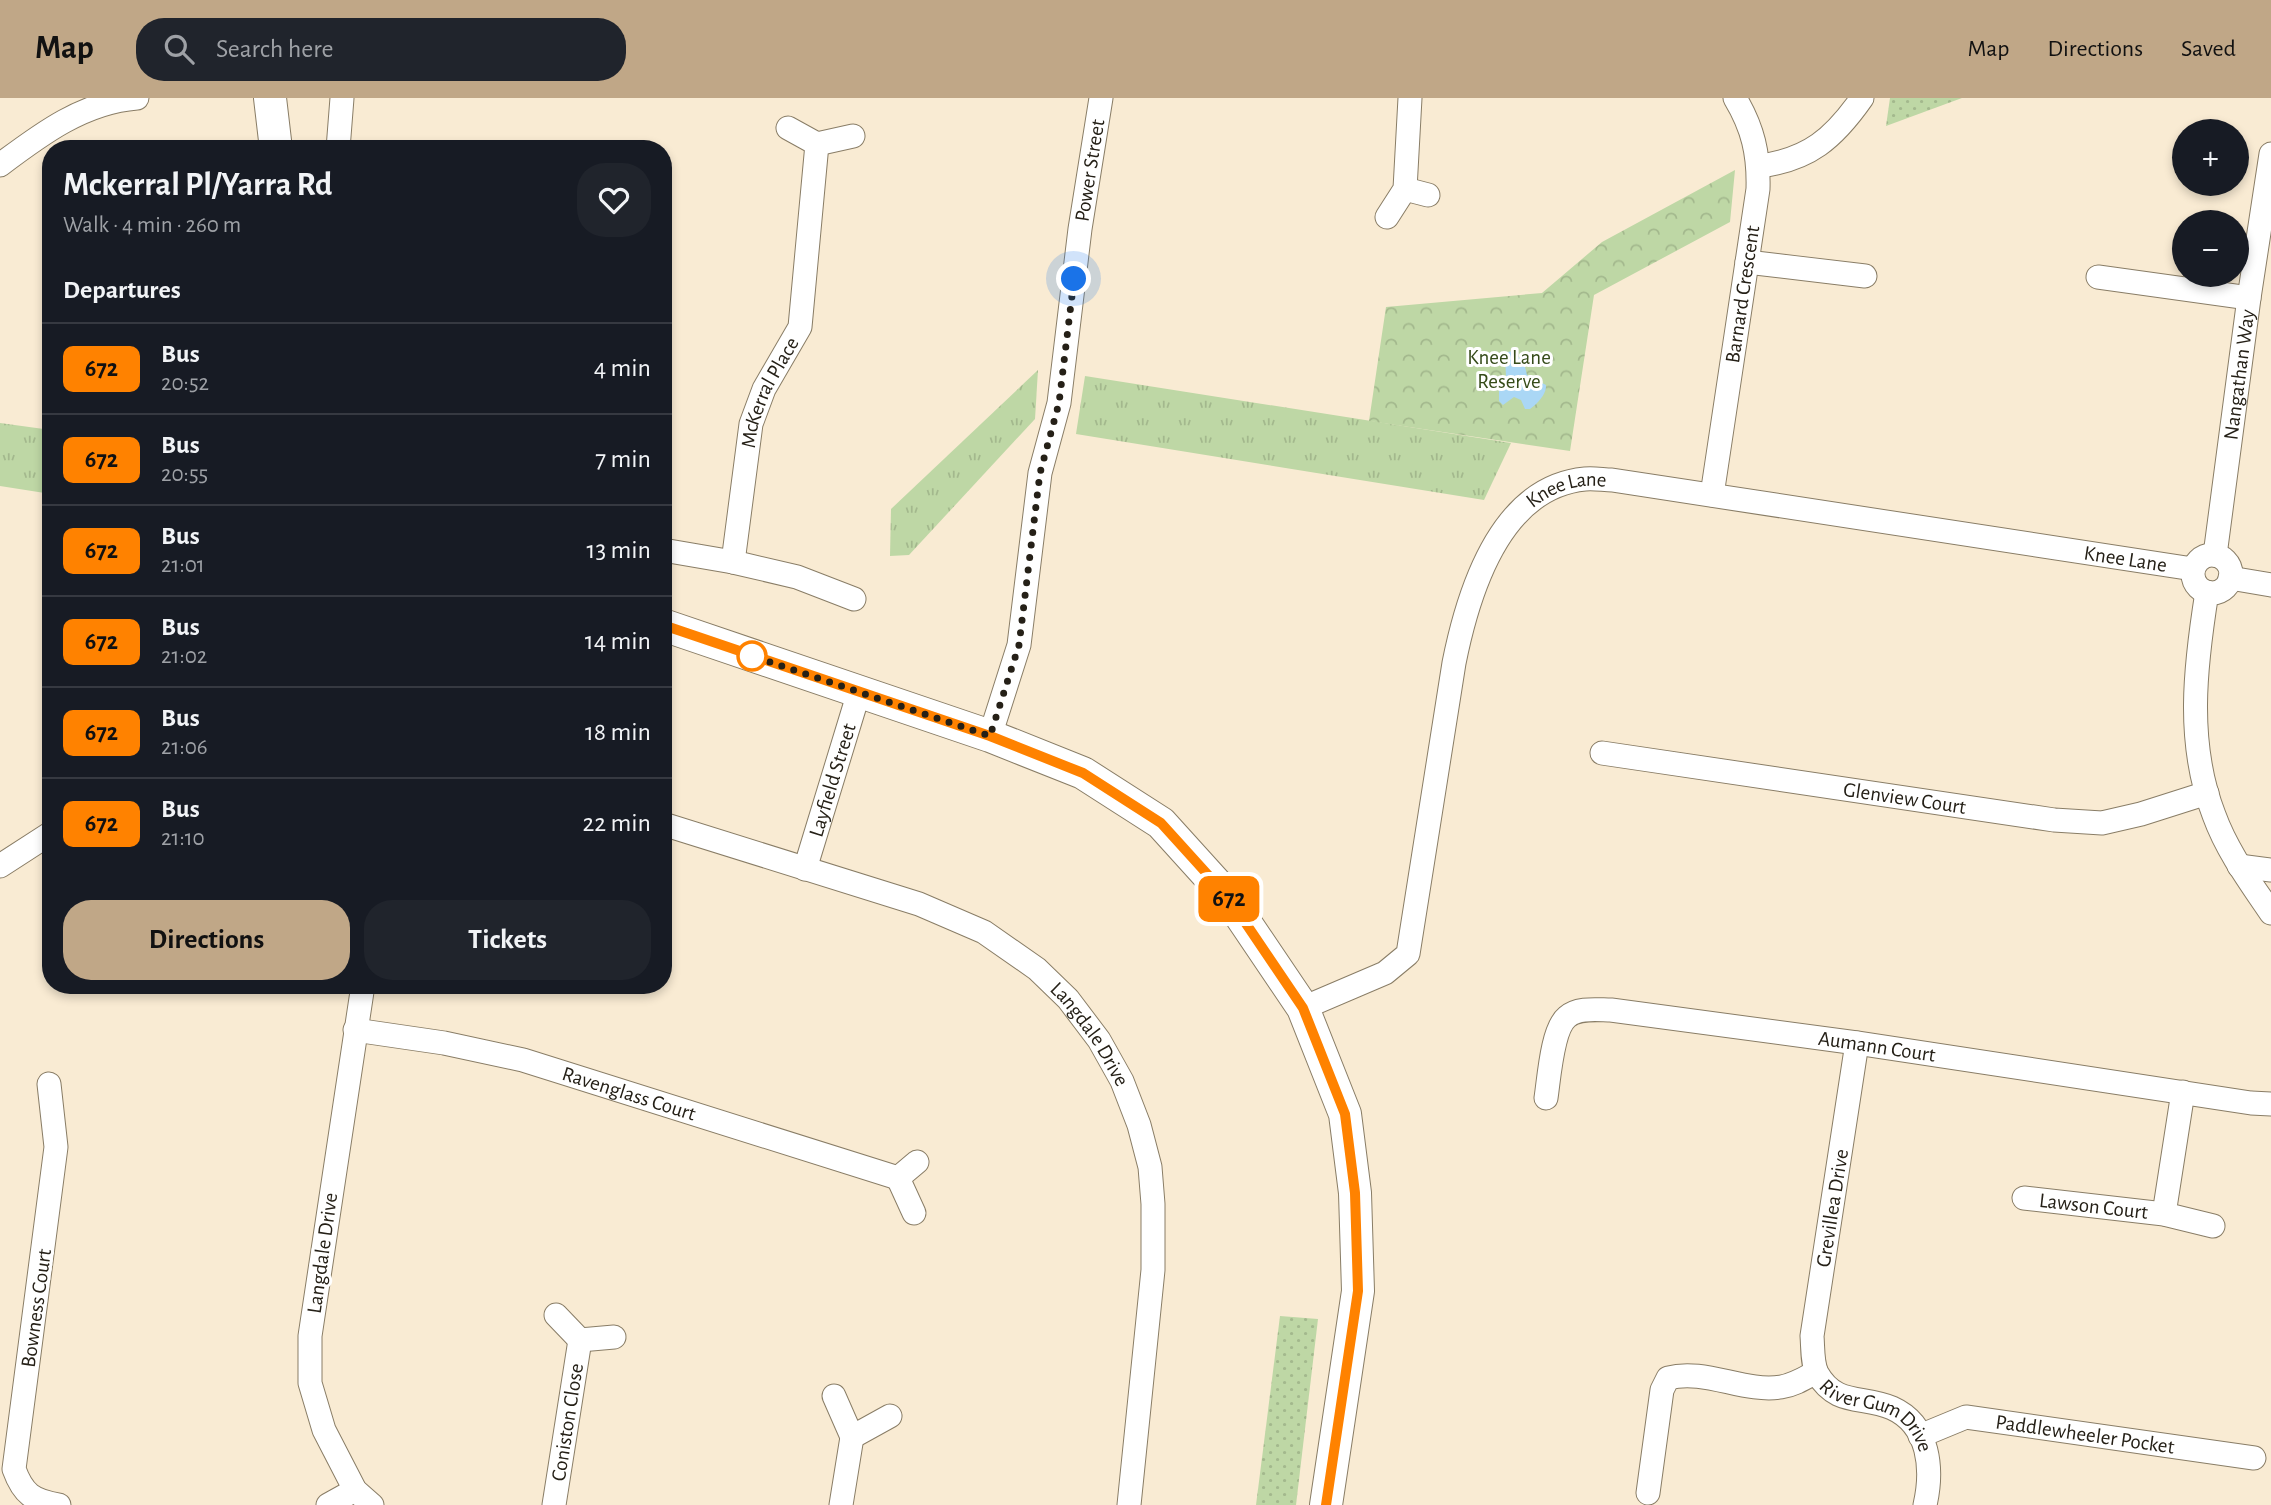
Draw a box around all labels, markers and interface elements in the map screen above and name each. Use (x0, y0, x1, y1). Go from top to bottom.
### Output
search box (136, 18, 626, 81)
icon: search (160, 30, 198, 68)
text: Map (35, 32, 94, 65)
text: Search here (216, 36, 334, 62)
text: Map (1967, 37, 2009, 61)
text: Directions (2047, 37, 2143, 61)
text: Saved (2181, 37, 2236, 61)
street label: Power Street (1071, 117, 1108, 223)
map controls (2172, 119, 2249, 287)
button: + (2172, 119, 2249, 196)
button: heart (577, 163, 651, 237)
text: Mckerral Pl/Yarra Rd (63, 169, 332, 202)
button: − (2172, 210, 2249, 287)
text: Walk · 4 min · 260 m (63, 214, 241, 237)
street label: Barnard Crescent (1722, 224, 1763, 365)
your location (1056, 261, 1091, 296)
text: Departures (63, 277, 181, 303)
street label: Nangathan Way (2220, 308, 2258, 441)
street label: McKerral Place (738, 334, 803, 449)
text: Bus (161, 341, 200, 367)
park label: Knee Lane Reserve (1467, 347, 1551, 392)
text: 4 min (594, 355, 651, 381)
text: 672 (85, 357, 118, 381)
text: 20:52 (161, 372, 209, 395)
text: Bus (161, 432, 200, 458)
text: 7 min (595, 446, 651, 472)
text: 672 (85, 448, 118, 472)
text: 20:55 (161, 463, 208, 486)
street label: Knee Lane (1522, 469, 1607, 512)
text: Bus (161, 523, 200, 549)
text: 13 min (587, 537, 651, 563)
text: 672 (85, 539, 118, 563)
street label: Knee Lane (2082, 542, 2168, 576)
text: 21:01 (161, 554, 205, 577)
text: Bus (161, 614, 200, 640)
text: 14 min (585, 628, 651, 654)
text: 672 (85, 630, 118, 654)
unlabelled marker (737, 641, 767, 671)
text: 21:02 (161, 645, 207, 668)
text: Bus (161, 705, 200, 731)
text: 18 min (585, 719, 651, 745)
text: 672 (85, 721, 118, 745)
street label: Layfield Street (805, 721, 860, 839)
text: 21:06 (161, 736, 208, 759)
street label: Glenview Court (1842, 779, 1968, 818)
text: Bus (161, 796, 200, 822)
text: 22 min (583, 810, 651, 836)
text: 672 (85, 812, 118, 836)
text: 21:10 (161, 827, 205, 850)
line badge: 672 (1189, 876, 1269, 922)
text: 672 (1212, 887, 1246, 911)
button: Directions (63, 900, 350, 980)
button: Tickets (364, 900, 651, 980)
street label: Langdale Drive (1046, 978, 1133, 1090)
street label: Aumann Court (1817, 1028, 1937, 1066)
street label: Ravenglass Court (560, 1063, 699, 1125)
street label: Grevillea Drive (1813, 1147, 1852, 1269)
street label: Lawson Court (2038, 1190, 2149, 1223)
street label: Langdale Drive (304, 1191, 341, 1315)
street label: Bowness Court (18, 1247, 55, 1369)
street label: Coniston Close (548, 1362, 587, 1483)
street label: River Gum Drive (1815, 1375, 1936, 1454)
street label: Paddlewheeler Pocket (1994, 1411, 2176, 1458)

